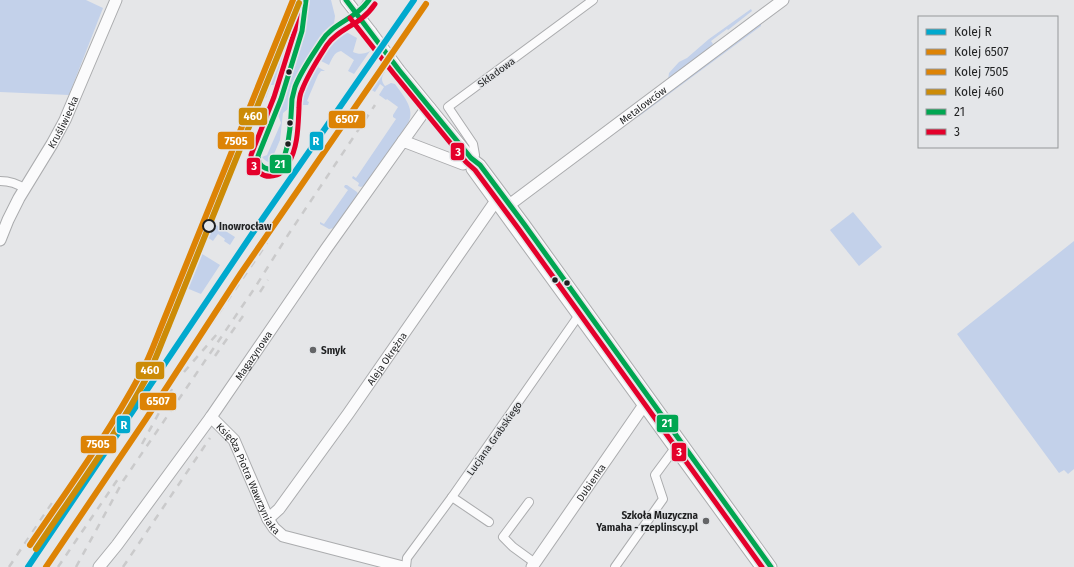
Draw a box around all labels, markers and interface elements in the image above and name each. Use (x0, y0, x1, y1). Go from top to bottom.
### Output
legend (918, 16, 1058, 148)
text: Kolej R (954, 25, 992, 39)
text: Kolej 6507 (954, 45, 1009, 59)
street label: Składowa (476, 55, 518, 90)
text: Kolej 7505 (954, 65, 1008, 79)
unlabelled marker (284, 67, 294, 77)
street label: Metalowców (617, 84, 669, 127)
text: Kolej 460 (954, 85, 1004, 99)
street label: Kruśliwiecka (46, 94, 81, 151)
text: 21 (954, 105, 965, 119)
line badge: 460 (238, 107, 268, 126)
text: 460 (244, 110, 263, 123)
line badge: 6507 (328, 110, 366, 129)
text: 6507 (335, 113, 359, 126)
unlabelled marker (285, 118, 295, 128)
text: 3 (954, 125, 960, 139)
line badge: 7505 (217, 131, 255, 150)
line badge: R (309, 131, 324, 151)
text: 7505 (224, 135, 248, 148)
text: R (313, 135, 320, 148)
unlabelled marker (283, 139, 293, 149)
line badge: 3 (450, 142, 465, 161)
text: 3 (454, 146, 461, 159)
line badge: 21 (269, 154, 292, 174)
line badge: 3 (246, 157, 261, 176)
text: 21 (275, 158, 285, 171)
text: 3 (250, 160, 257, 173)
marker: Inowrocław (202, 219, 216, 233)
place label: Inowrocław (219, 221, 272, 233)
unlabelled marker (550, 275, 560, 285)
unlabelled marker (562, 278, 572, 288)
street label: Magazynowa (233, 329, 275, 383)
street label: Aleja Okrężna (365, 330, 410, 388)
marker: Smyk (308, 345, 318, 355)
place label: Smyk (321, 345, 346, 357)
line badge: 460 (135, 361, 165, 380)
text: 460 (141, 364, 160, 377)
line badge: 6507 (139, 392, 177, 411)
text: 6507 (146, 395, 170, 408)
street label: Lucjana Grabskiego (465, 399, 525, 478)
line badge: 21 (656, 414, 679, 433)
line badge: R (116, 415, 131, 434)
text: 21 (662, 417, 672, 430)
text: R (121, 419, 128, 432)
street label: Księdza Piotra Wawrzyniaka (213, 421, 282, 537)
line badge: 7505 (80, 435, 117, 454)
text: 7505 (86, 438, 110, 451)
line badge: 3 (671, 442, 687, 462)
text: 3 (675, 446, 682, 459)
street label: Dubienka (574, 462, 609, 504)
place label: Szkoła Muzyczna Yamaha - rzeplinscy.pl (595, 510, 699, 534)
marker: Szkoła Muzyczna Yamaha - rzeplinscy.pl (701, 516, 711, 526)

